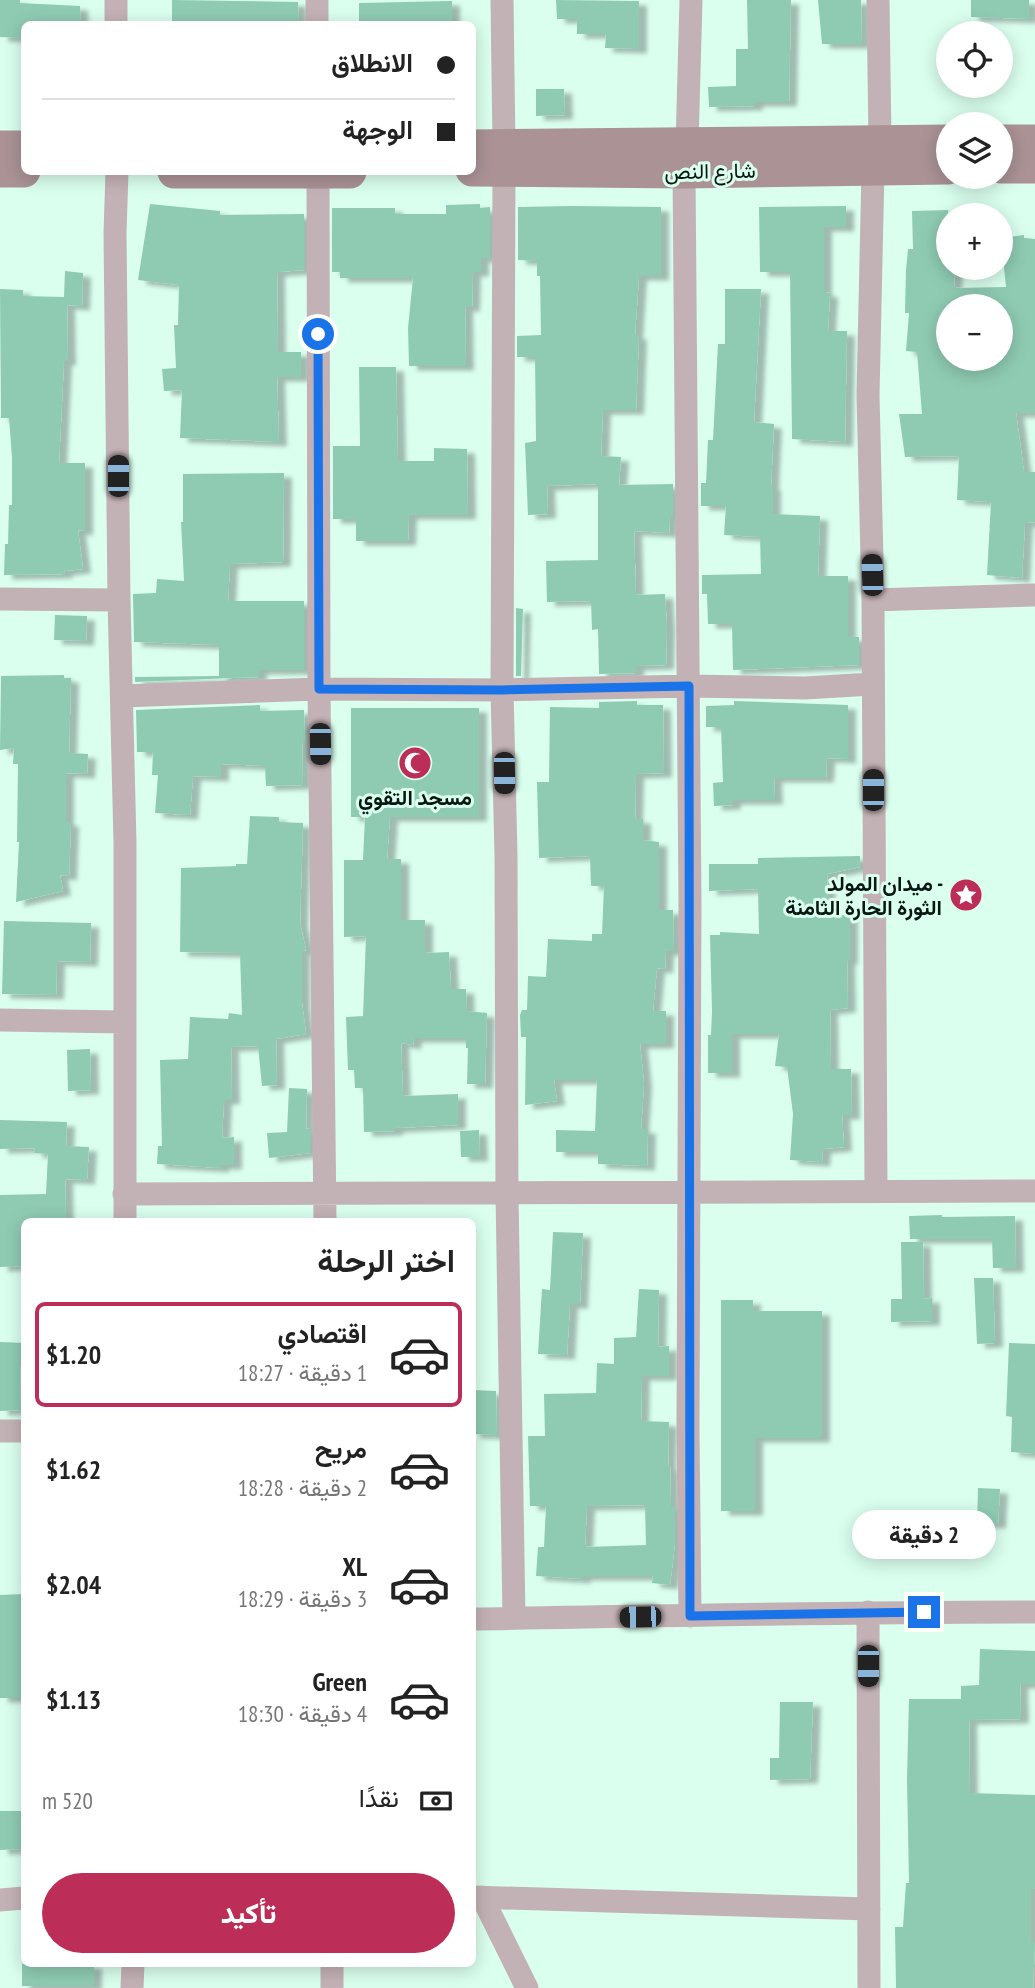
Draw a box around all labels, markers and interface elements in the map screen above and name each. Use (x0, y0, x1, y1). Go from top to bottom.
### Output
map controls (936, 21, 1013, 371)
button: locate (936, 21, 1013, 98)
text: الانطلاق (331, 46, 413, 79)
button: layers (936, 112, 1013, 189)
text: الوجهة (342, 113, 413, 146)
street label: شارع النص (664, 157, 756, 186)
button: + (936, 203, 1013, 280)
button: − (936, 294, 1013, 371)
route start (302, 318, 334, 350)
car (108, 455, 129, 497)
car (861, 554, 884, 596)
car (310, 723, 331, 765)
mosque icon: مسجد التقوي (396, 744, 434, 782)
car (494, 752, 515, 794)
car (863, 769, 884, 811)
place label: مسجد التقوي (358, 784, 472, 815)
place label: ميدان المولد - الثورة الحارة الثامنة (785, 870, 943, 921)
place icon: ميدان المولد - الثورة الحارة الثامنة (947, 876, 985, 914)
text: اختر الرحلة (317, 1239, 455, 1281)
text: اقتصادي (278, 1317, 367, 1350)
icon: car (388, 1323, 451, 1386)
text: $1.20 (46, 1338, 101, 1371)
text: 1 دقيقة · 18:27 (238, 1358, 367, 1387)
text: مريح (315, 1432, 367, 1465)
icon: car (388, 1438, 451, 1501)
text: $1.62 (46, 1453, 101, 1486)
text: 2 دقيقة · 18:28 (238, 1473, 367, 1502)
callout: 2 دقيقة (852, 1510, 996, 1560)
text: 2 دقيقة (889, 1520, 959, 1549)
text: XL (342, 1550, 367, 1583)
icon: car (388, 1553, 451, 1616)
text: $2.04 (46, 1568, 101, 1601)
text: 3 دقيقة · 18:29 (238, 1584, 367, 1613)
route end (908, 1596, 940, 1628)
car (619, 1606, 662, 1628)
car (858, 1645, 879, 1687)
text: Green (312, 1665, 367, 1698)
icon: car (388, 1668, 451, 1731)
text: $1.13 (46, 1683, 101, 1716)
text: 4 دقيقة · 18:30 (238, 1699, 367, 1728)
text: نقدًا (359, 1781, 399, 1814)
icon: cash (417, 1782, 455, 1820)
text: 520 m (42, 1786, 93, 1815)
button: تأكيد (42, 1873, 455, 1953)

